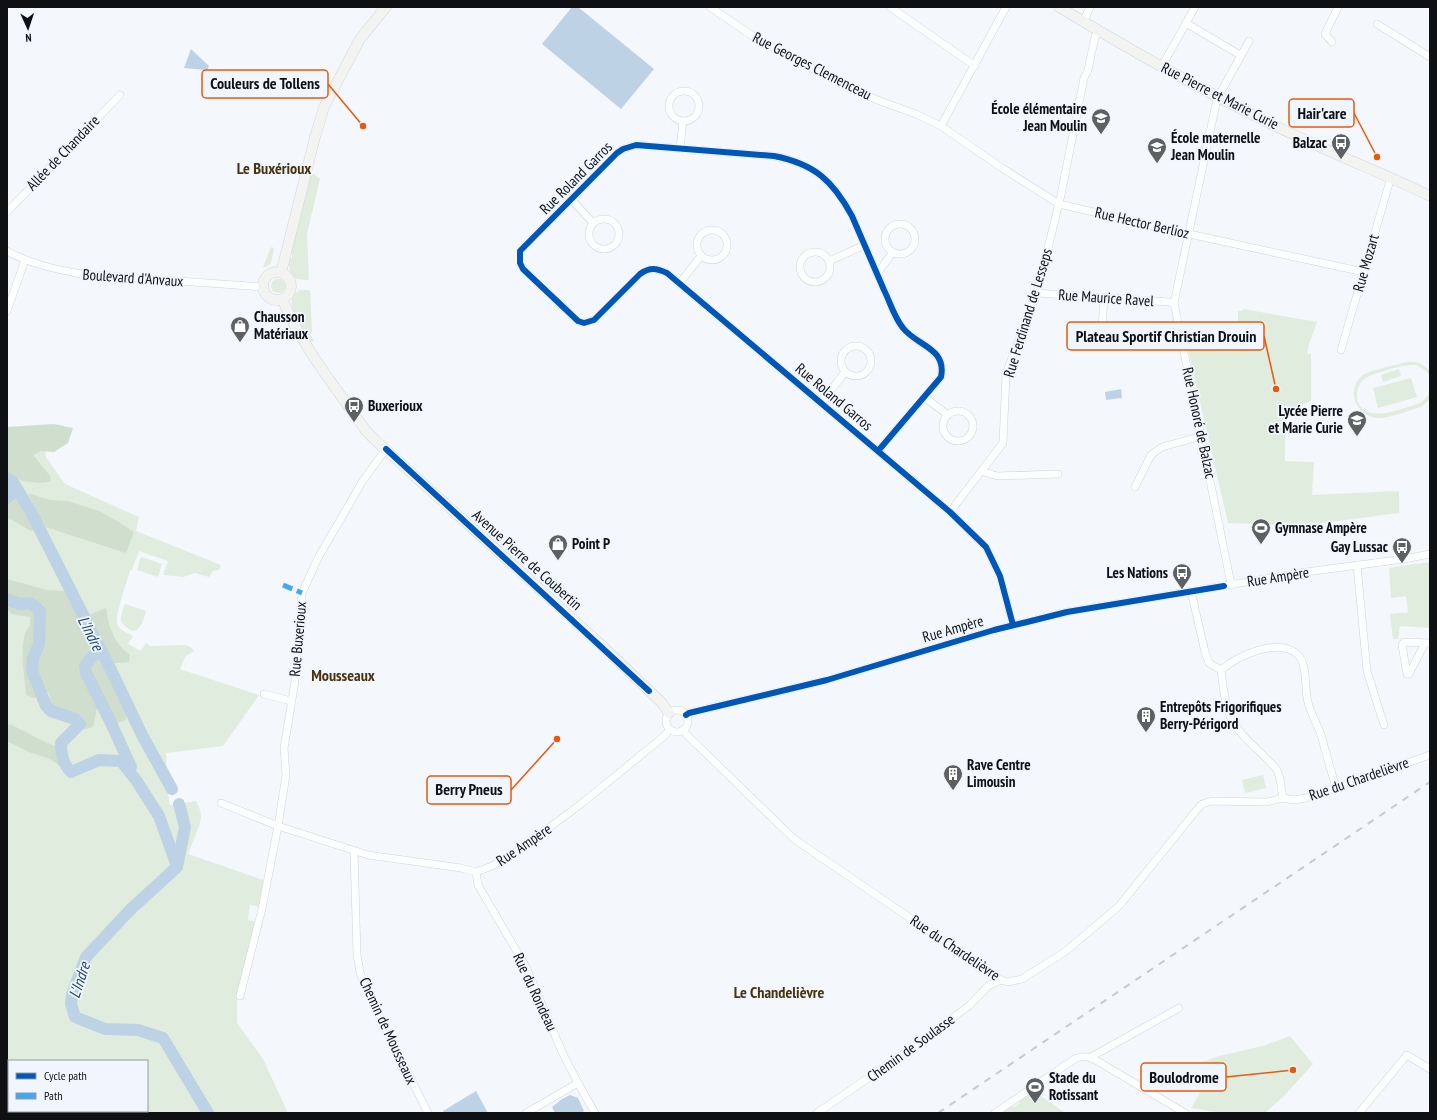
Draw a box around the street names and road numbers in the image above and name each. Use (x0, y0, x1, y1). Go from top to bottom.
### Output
street label: Rue Georges Clemenceau (750, 27, 875, 104)
street label: Rue Pierre et Marie Curie (1158, 58, 1282, 133)
street label: Allée de Chandaire (22, 111, 103, 194)
street label: Rue Roland Garros (535, 137, 616, 218)
street label: Rue Hector Berlioz (1093, 202, 1191, 243)
street label: Rue Mozart (1348, 232, 1383, 294)
street label: Rue Ferdinand de Lesseps (999, 246, 1056, 380)
street label: Boulevard d'Anvaux (82, 265, 184, 291)
street label: Rue Maurice Ravel (1058, 285, 1155, 310)
street label: Rue Roland Garros (792, 359, 877, 434)
street label: Rue Honoré de Balzac (1178, 365, 1221, 481)
street label: Avenue Pierre de Coubertin (468, 505, 586, 614)
street label: Rue Ampère (1246, 562, 1310, 591)
street label: Rue Buxerioux (285, 601, 310, 677)
street label: Rue Ampère (920, 611, 986, 646)
street label: Rue du Chardelièvre (1306, 753, 1411, 804)
street label: Rue Ampère (492, 819, 555, 870)
street label: Rue du Chardelièvre (907, 911, 1004, 985)
street label: Rue du Rondeau (509, 950, 562, 1034)
street label: Chemin de Mousseaux (355, 974, 422, 1087)
street label: Chemin de Soulasse (863, 1009, 958, 1086)

